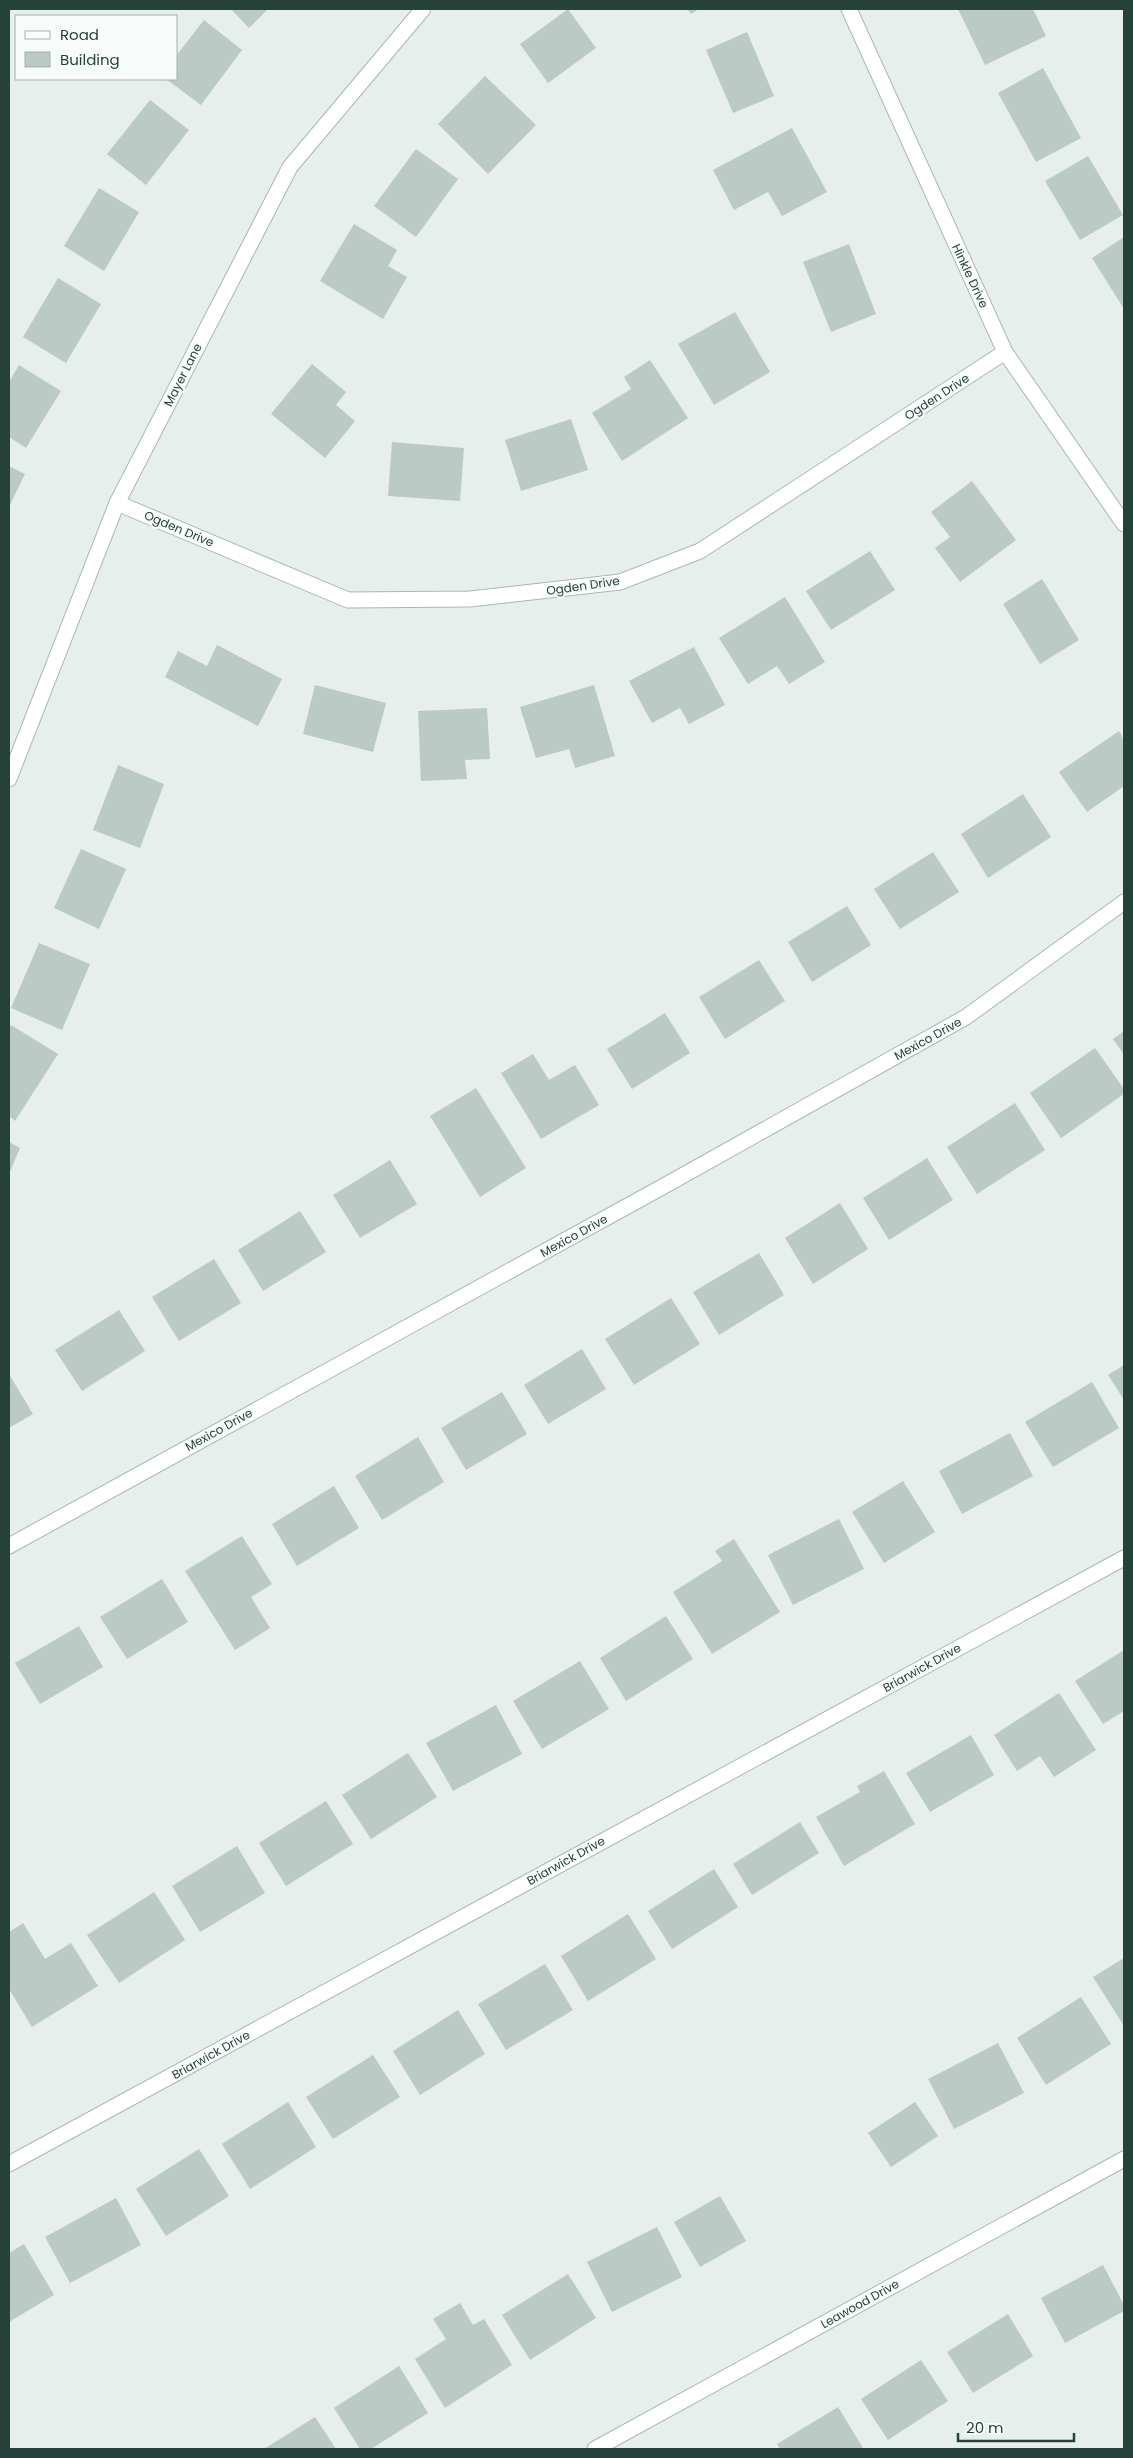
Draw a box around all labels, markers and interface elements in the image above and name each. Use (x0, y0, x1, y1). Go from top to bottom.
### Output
legend (15, 15, 178, 80)
text: Road (60, 24, 99, 45)
text: Building (60, 49, 120, 70)
street label: Hinkle Drive (948, 241, 993, 311)
street label: Mayer Lane (159, 340, 206, 409)
street label: Ogden Drive (901, 369, 972, 424)
street label: Ogden Drive (142, 506, 217, 551)
street label: Ogden Drive (545, 572, 621, 599)
street label: Mexico Drive (891, 1013, 965, 1064)
street label: Mexico Drive (537, 1210, 611, 1261)
street label: Mexico Drive (182, 1404, 256, 1455)
street label: Briarwick Drive (880, 1639, 964, 1696)
street label: Briarwick Drive (524, 1832, 608, 1889)
street label: Briarwick Drive (169, 2026, 253, 2083)
street label: Leawood Drive (817, 2275, 902, 2332)
scale bar (958, 2410, 1074, 2442)
text: 20 m (966, 2417, 1004, 2438)

